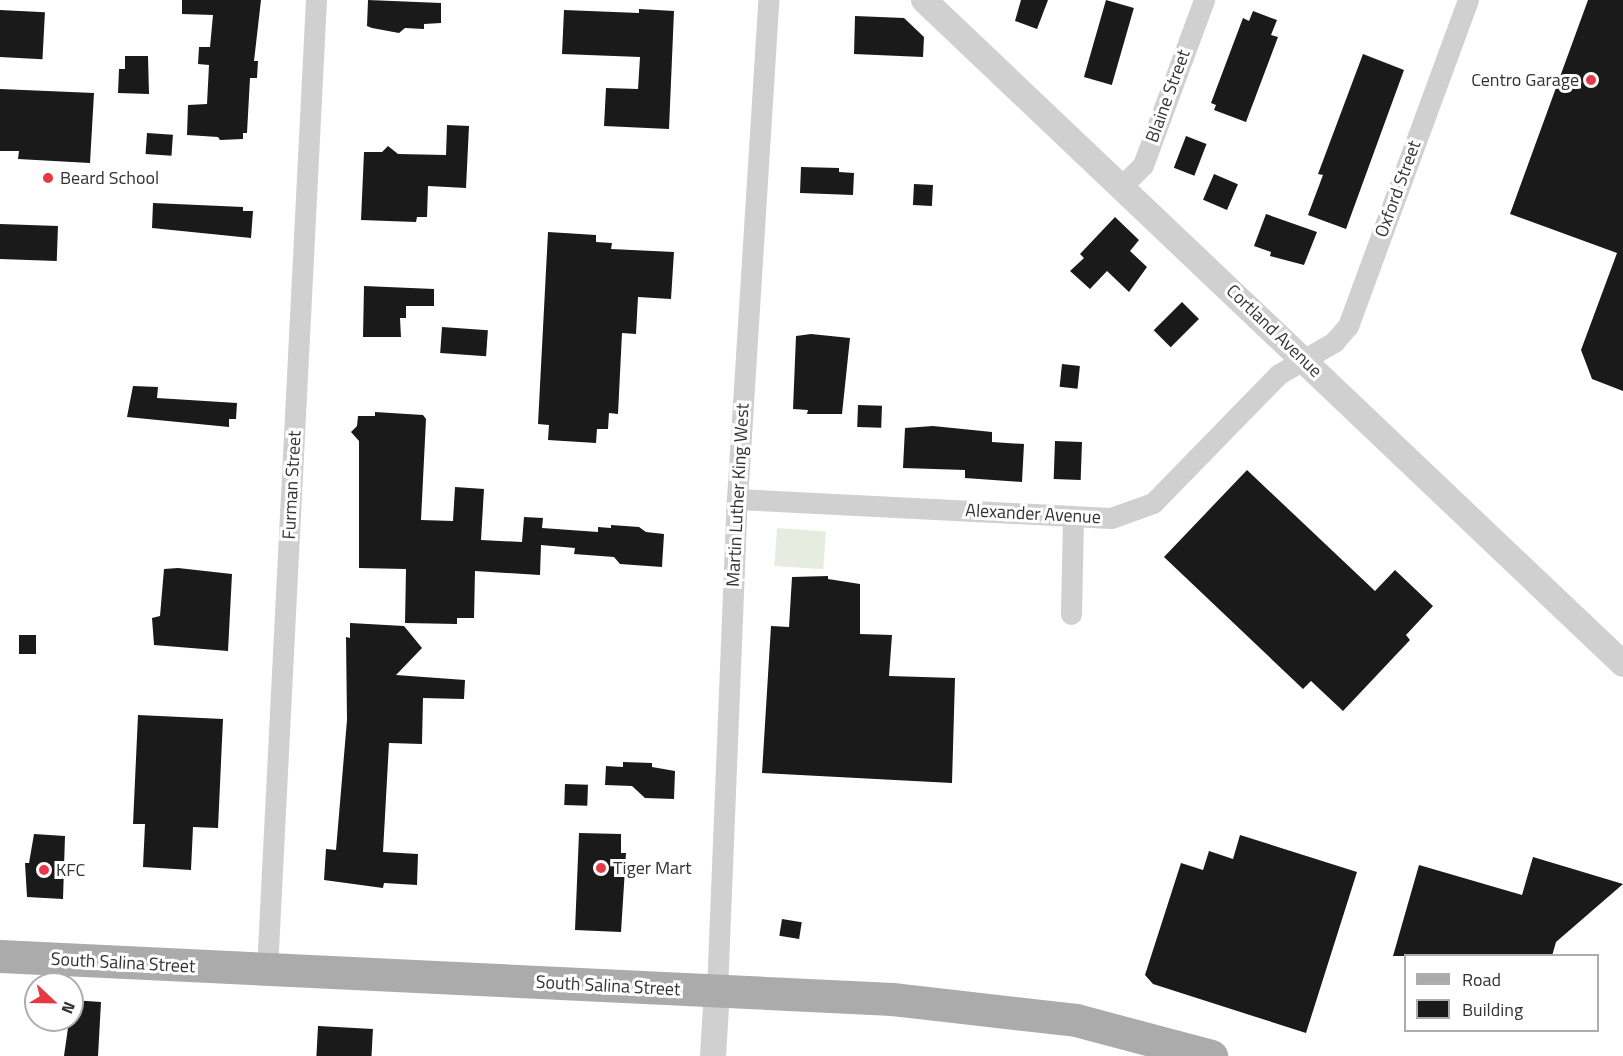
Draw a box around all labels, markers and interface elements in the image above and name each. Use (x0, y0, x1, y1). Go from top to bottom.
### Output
street label: Blaine Street (1141, 47, 1195, 145)
place label: Centro Garage (1471, 69, 1579, 91)
marker: Centro Garage (1584, 73, 1598, 87)
street label: Oxford Street (1371, 138, 1425, 240)
place label: Beard School (60, 167, 159, 189)
marker: Beard School (41, 171, 55, 185)
street label: Cortland Avenue (1222, 280, 1326, 382)
street label: Martin Luther King West (722, 403, 754, 587)
street label: Furman Street (278, 430, 306, 540)
street label: Alexander Avenue (965, 500, 1101, 528)
place label: Tiger Mart (613, 857, 692, 879)
place label: KFC (56, 859, 85, 881)
marker: Tiger Mart (594, 861, 608, 875)
marker: KFC (37, 863, 51, 877)
street label: South Salina Street (50, 948, 196, 978)
legend (1404, 954, 1599, 1032)
text: Road (1462, 966, 1501, 993)
street label: South Salina Street (535, 971, 681, 1001)
north arrow (24, 972, 84, 1032)
text: Building (1462, 996, 1523, 1023)
text: N (56, 998, 82, 1018)

